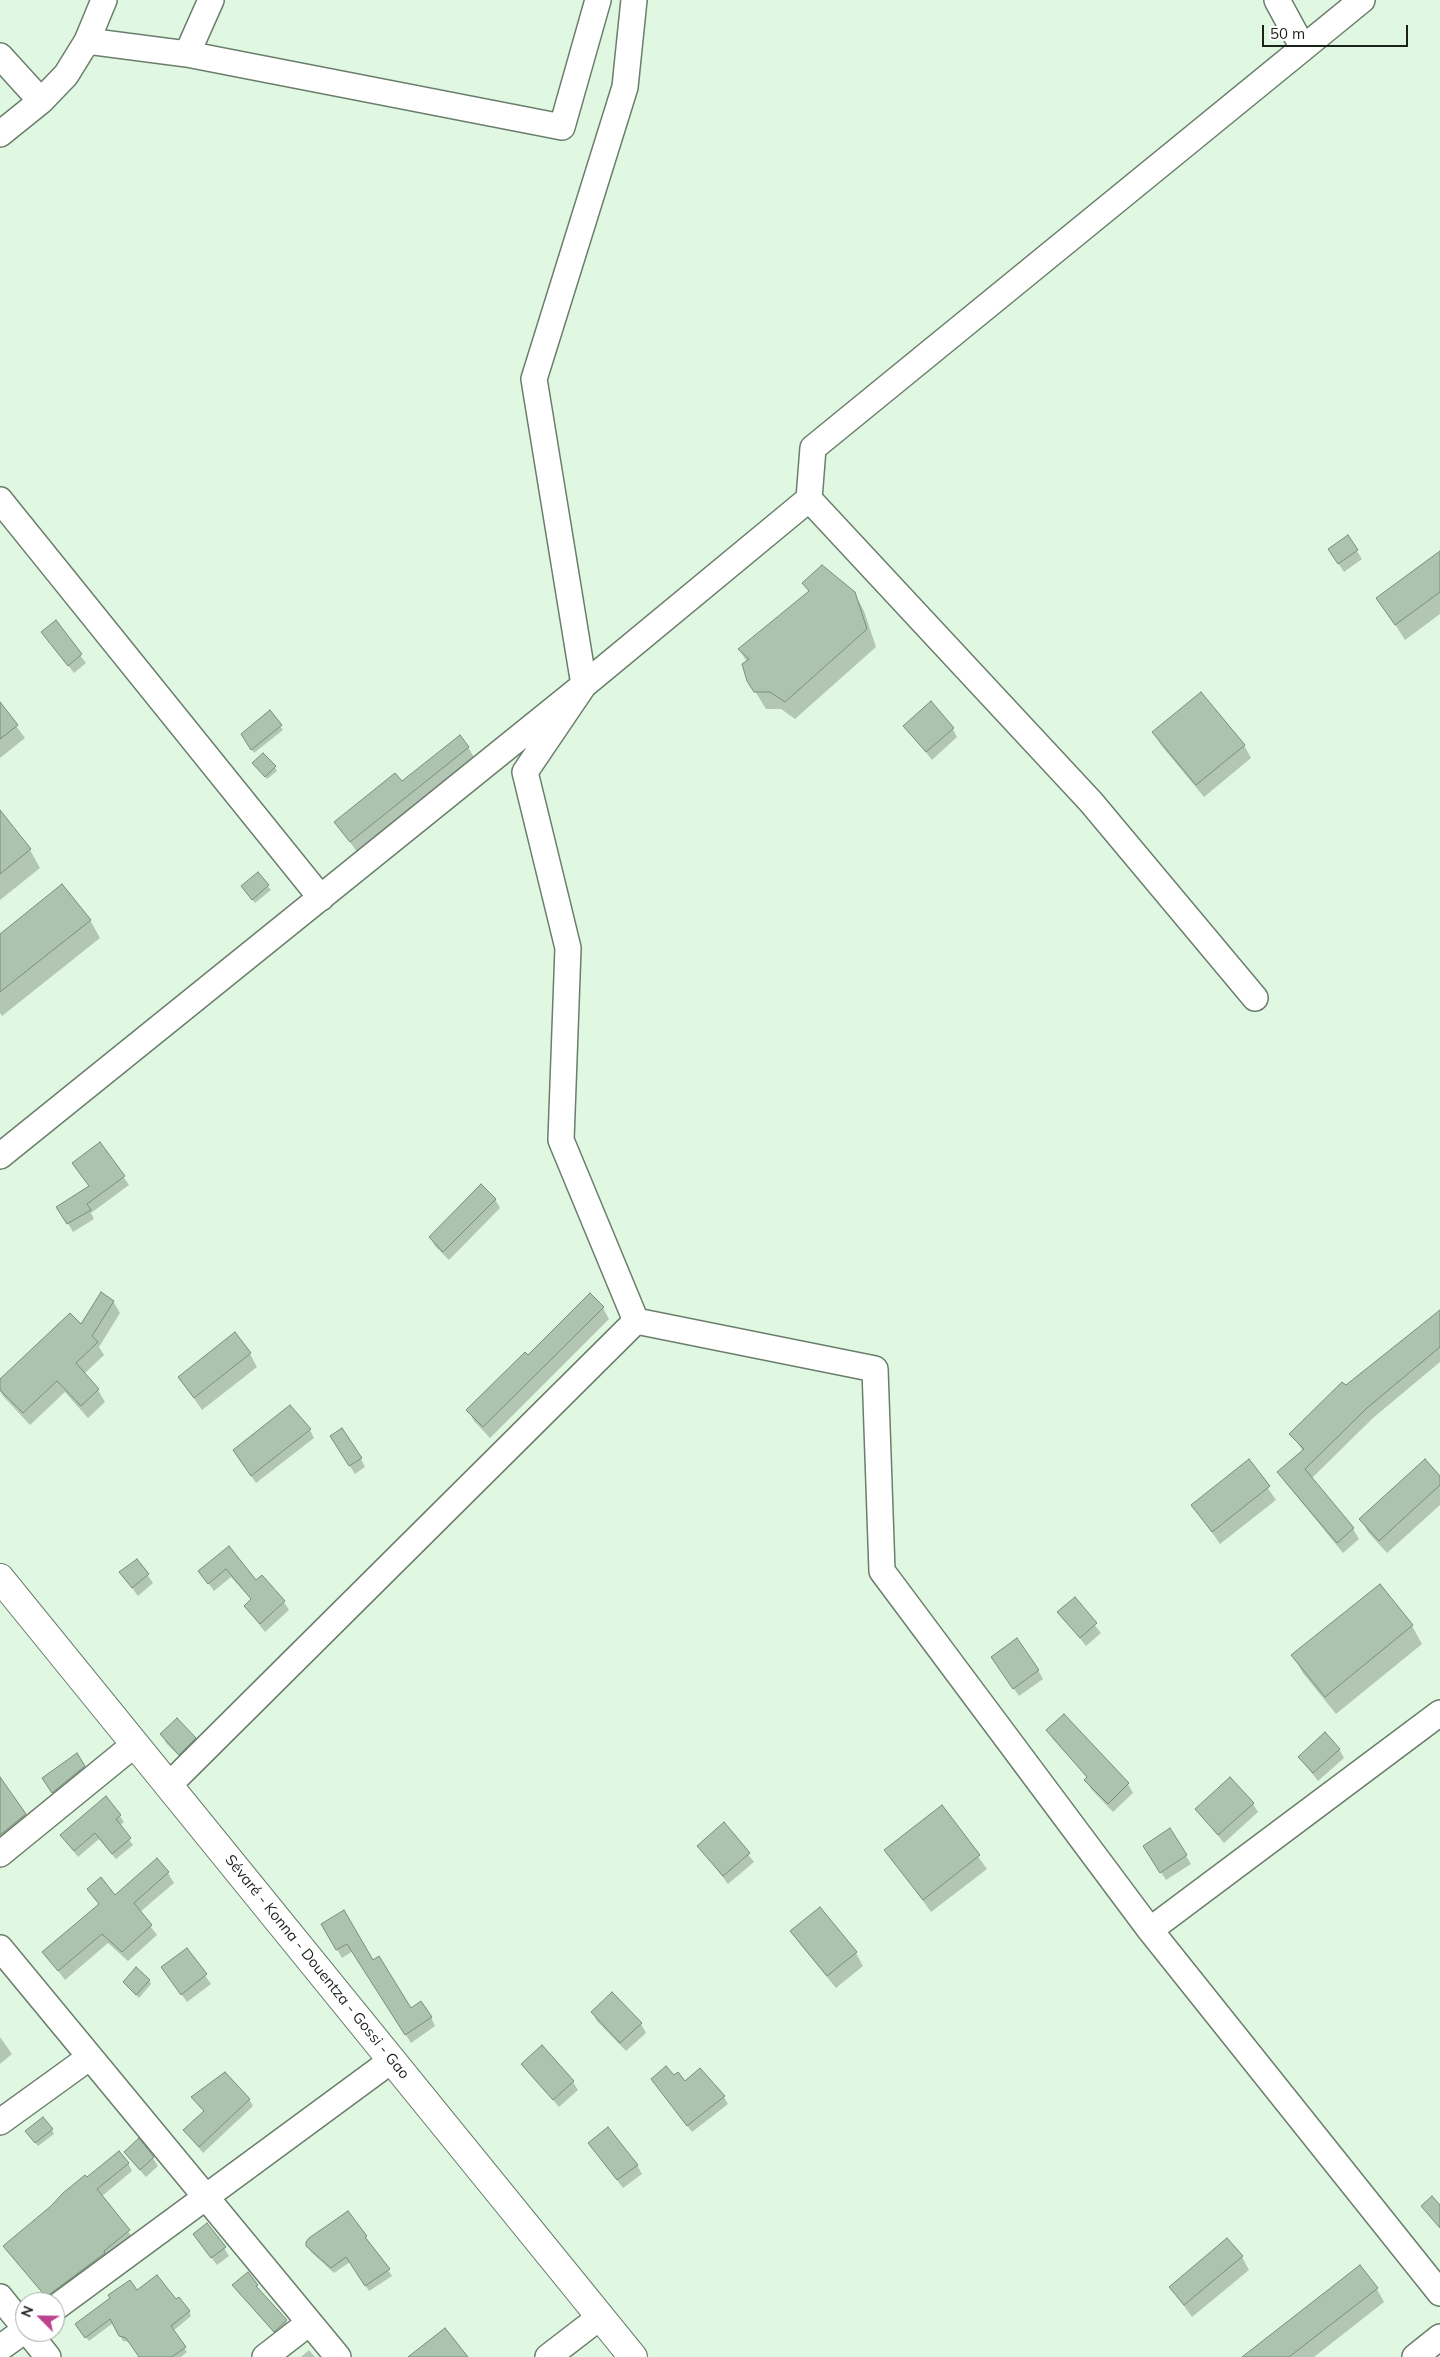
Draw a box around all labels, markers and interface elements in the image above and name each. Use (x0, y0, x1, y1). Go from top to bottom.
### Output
scale bar (1265, 15, 1411, 47)
text: 50 m (1270, 24, 1305, 43)
street label: Sévaré - Konna - Douentza - Gossi - Gao (221, 1851, 413, 2083)
north arrow (15, 2292, 65, 2342)
text: N (17, 2303, 37, 2320)

